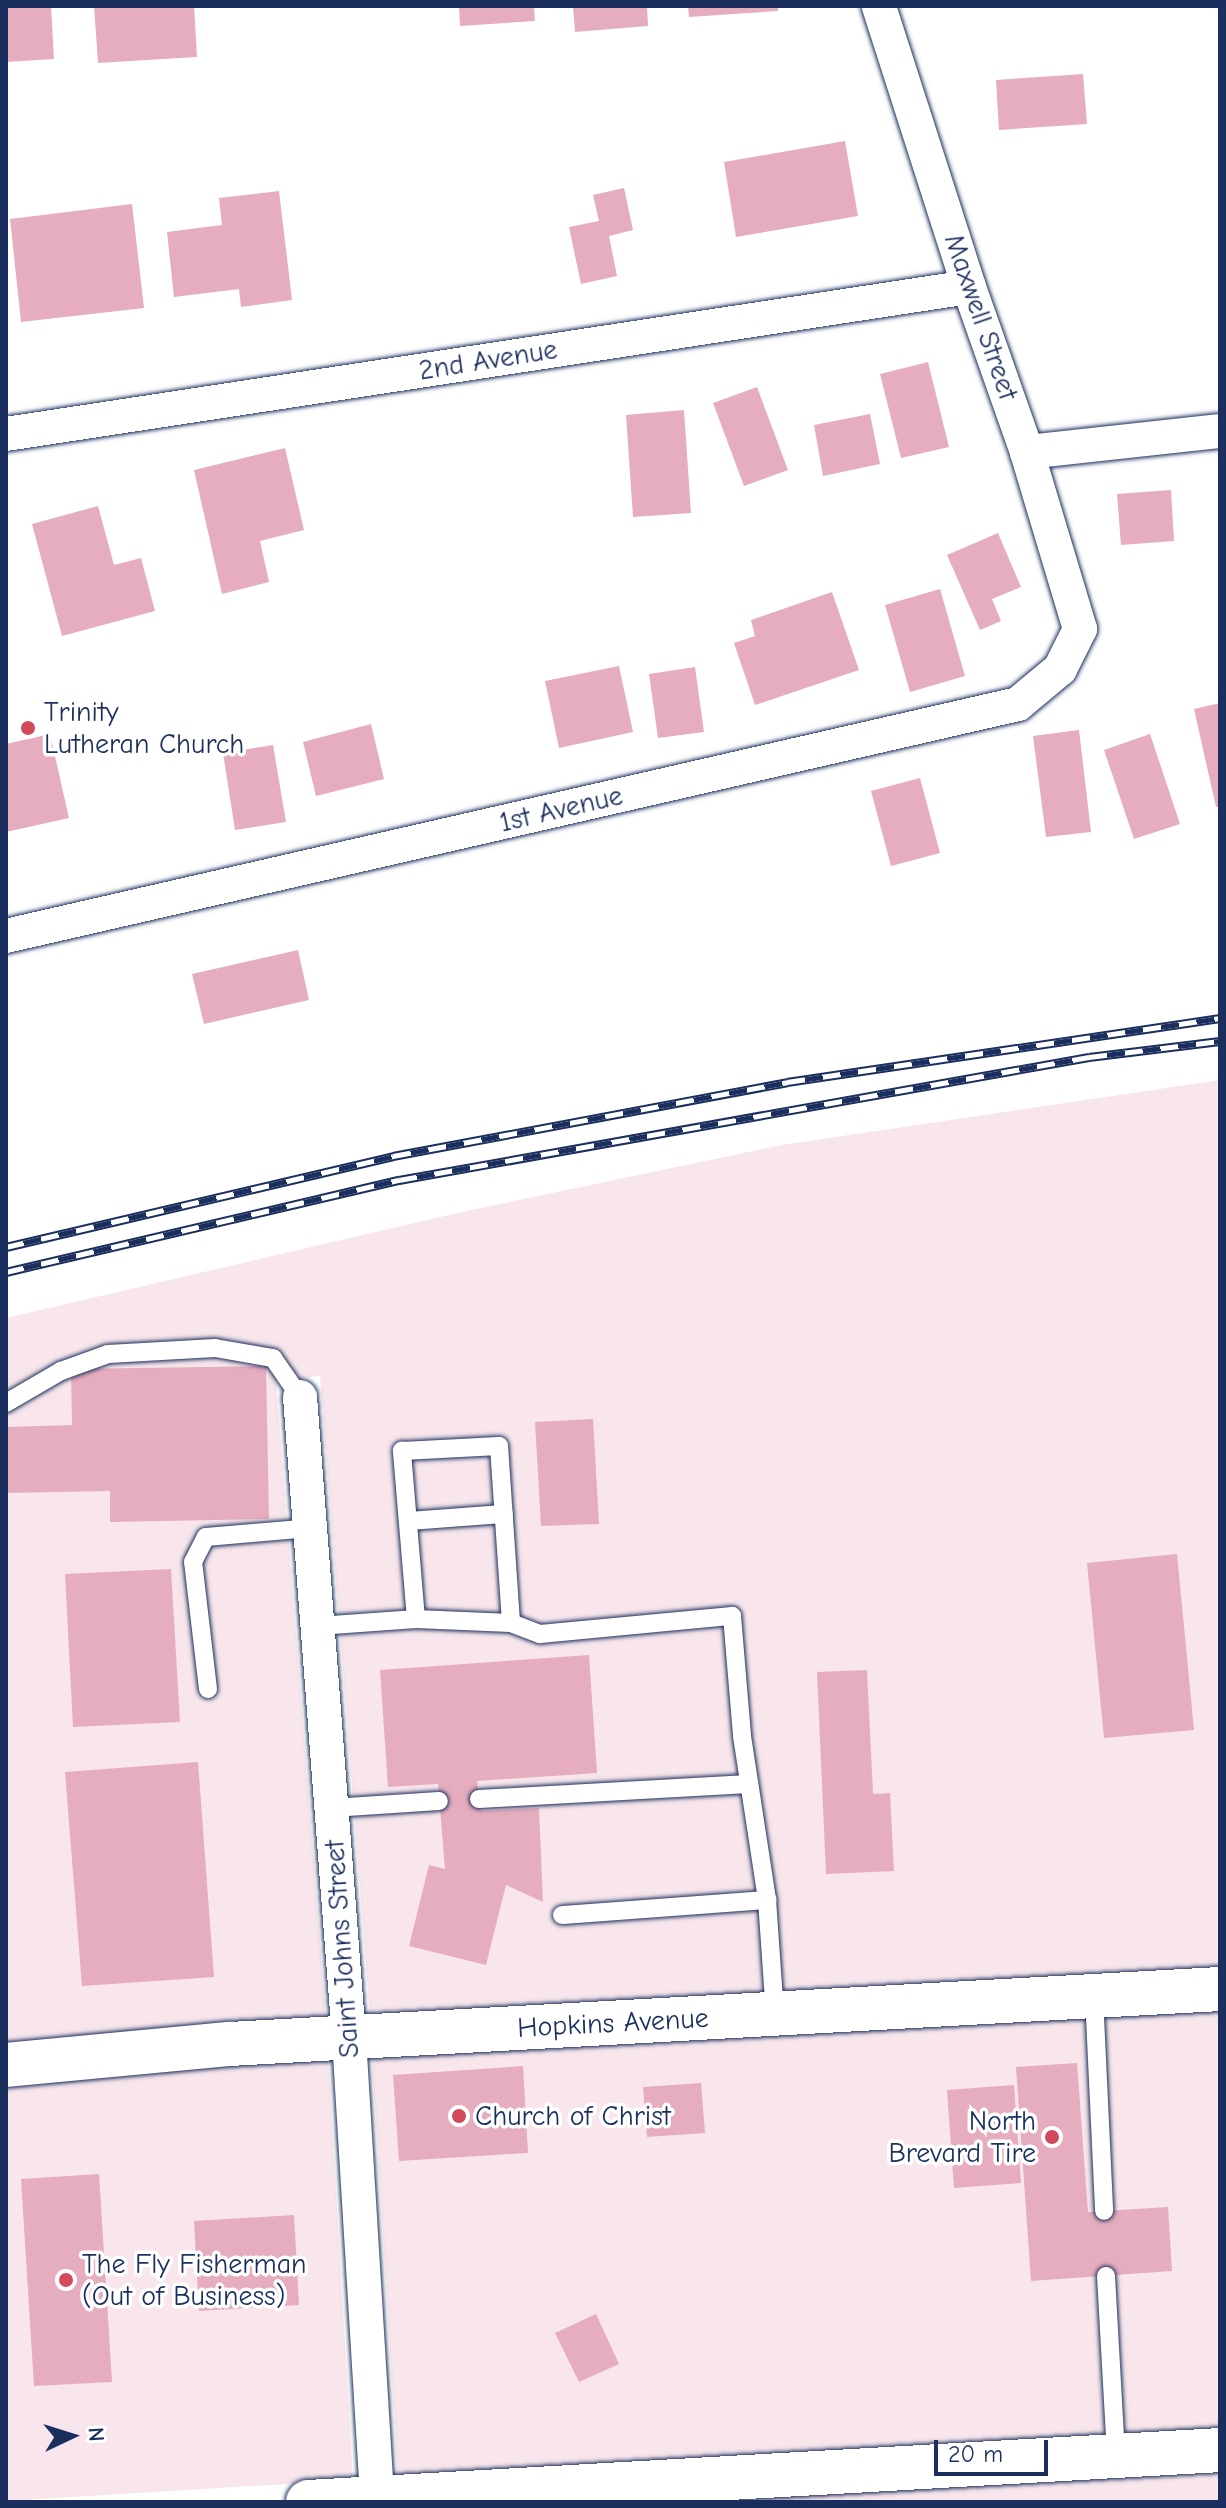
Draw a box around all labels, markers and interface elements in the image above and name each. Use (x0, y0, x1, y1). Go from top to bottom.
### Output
street label: Maxwell Street (937, 230, 1025, 404)
street label: 2nd Avenue (416, 332, 560, 388)
place label: Trinity Lutheran Church (44, 695, 244, 761)
marker: Trinity Lutheran Church (19, 719, 37, 737)
street label: 1st Avenue (496, 779, 626, 839)
street label: Saint Johns Street (318, 1839, 366, 2059)
street label: Hopkins Avenue (516, 2001, 710, 2045)
place label: Church of Christ (475, 2099, 671, 2133)
place label: North Brevard Tire (888, 2104, 1036, 2170)
marker: Church of Christ (450, 2107, 468, 2125)
marker: North Brevard Tire (1043, 2128, 1061, 2146)
place label: The Fly Fisherman (Out of Business) (82, 2247, 307, 2313)
marker: The Fly Fisherman (Out of Business) (57, 2271, 75, 2289)
north arrow (32, 2396, 112, 2476)
scale bar (938, 2424, 1052, 2474)
text: N (82, 2426, 109, 2442)
text: 20 m (948, 2440, 1003, 2468)

